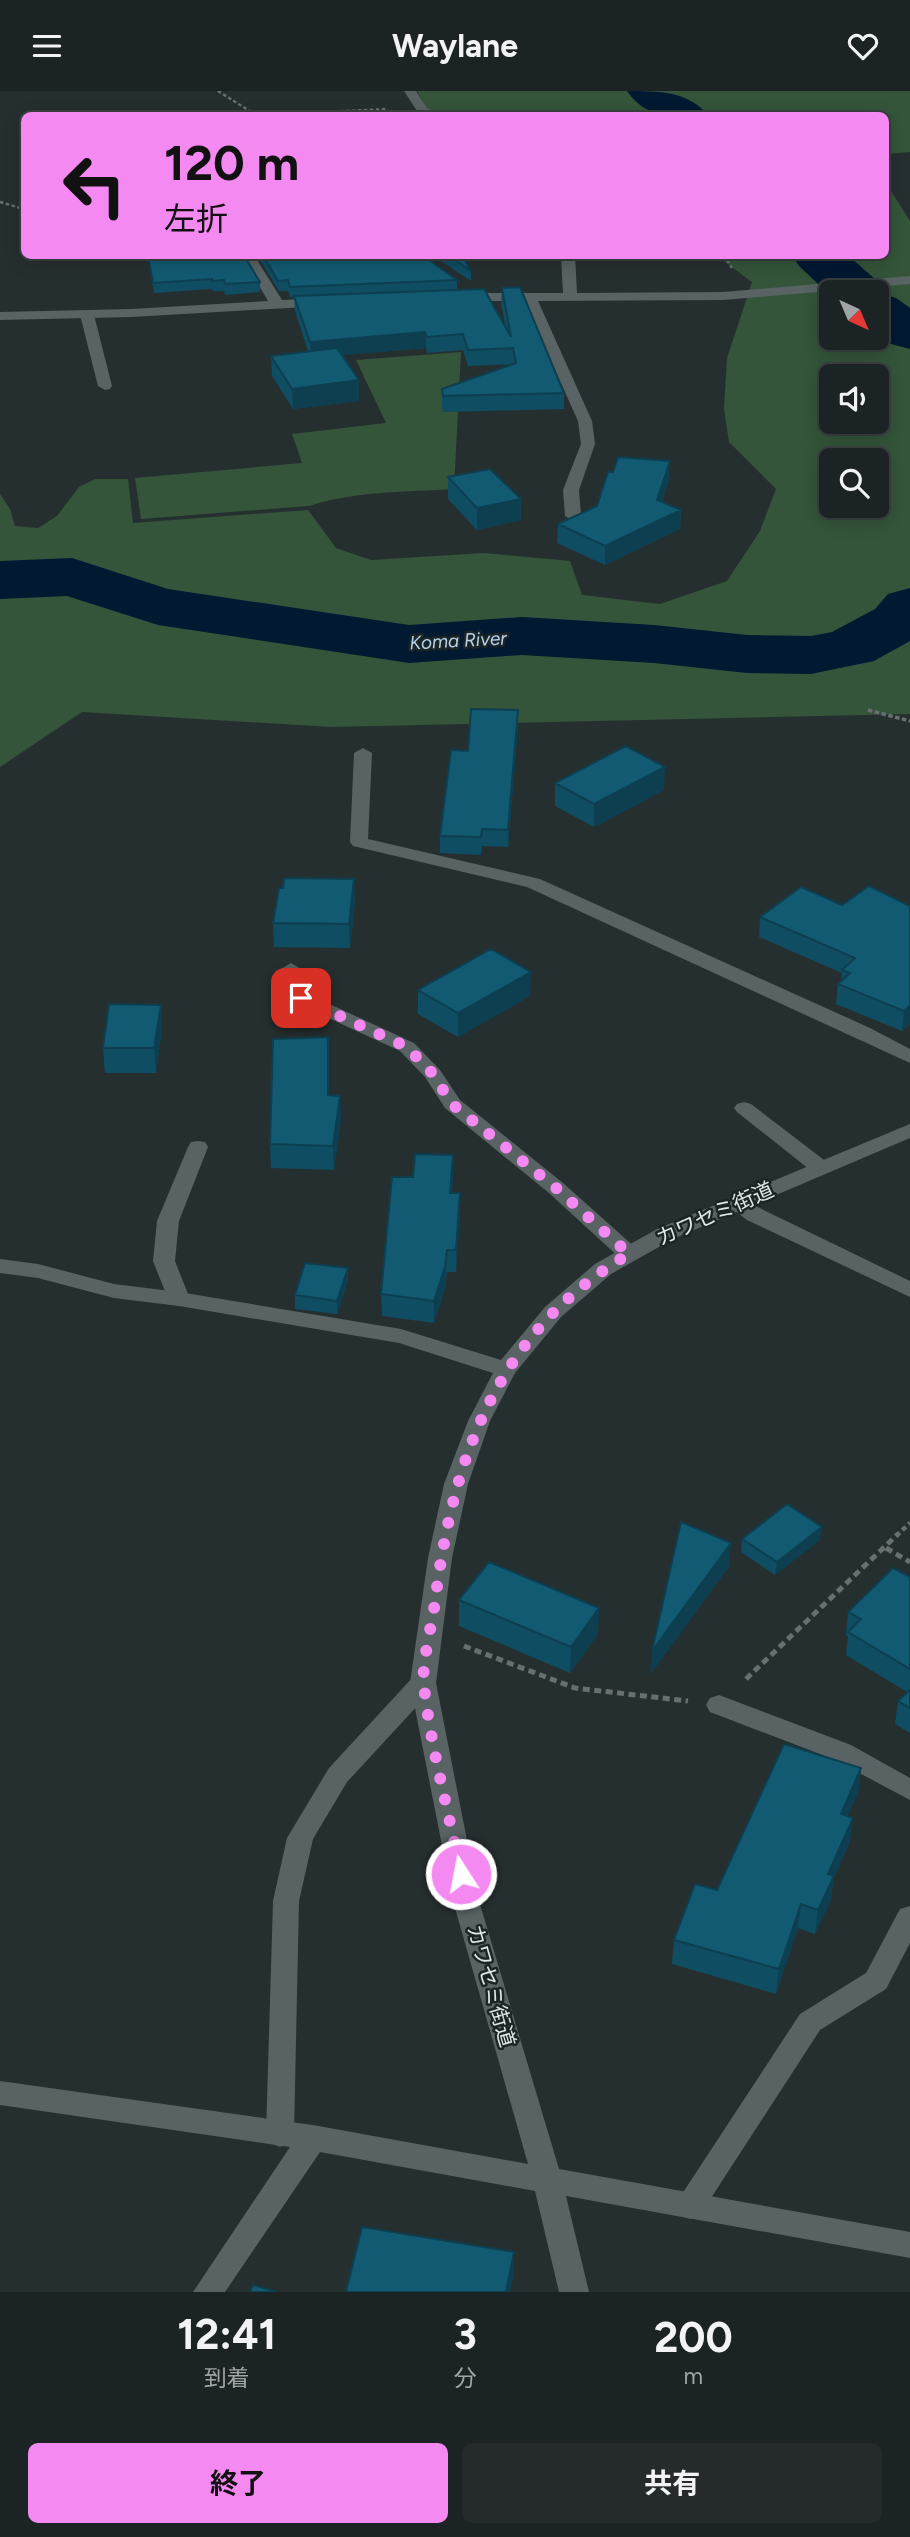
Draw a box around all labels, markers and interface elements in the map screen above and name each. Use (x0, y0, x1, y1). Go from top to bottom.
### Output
icon: menu (28, 27, 66, 65)
text: Waylane (392, 27, 518, 65)
icon: heart (844, 27, 882, 65)
text: 120 m (164, 133, 299, 192)
icon: left (49, 140, 140, 231)
text: 左折 (164, 200, 228, 238)
north arrow (819, 280, 889, 350)
map controls (819, 280, 889, 518)
button: sound (819, 364, 889, 434)
button: search (819, 448, 889, 518)
water label: Koma River (409, 626, 508, 655)
pin (271, 968, 331, 1028)
icon: arrive (282, 979, 320, 1017)
street label: カワセミ街道 (652, 1176, 777, 1251)
position arrow (424, 1837, 498, 1911)
street label: カワセミ街道 (462, 1922, 521, 2050)
text: 12:41 (177, 2309, 276, 2360)
text: 3 (453, 2309, 477, 2360)
text: 200 (654, 2312, 733, 2363)
text: m (684, 2362, 703, 2390)
text: 到着 (204, 2364, 250, 2392)
text: 分 (454, 2364, 477, 2392)
button: 終了 (28, 2443, 448, 2523)
button: 共有 (462, 2443, 882, 2523)

